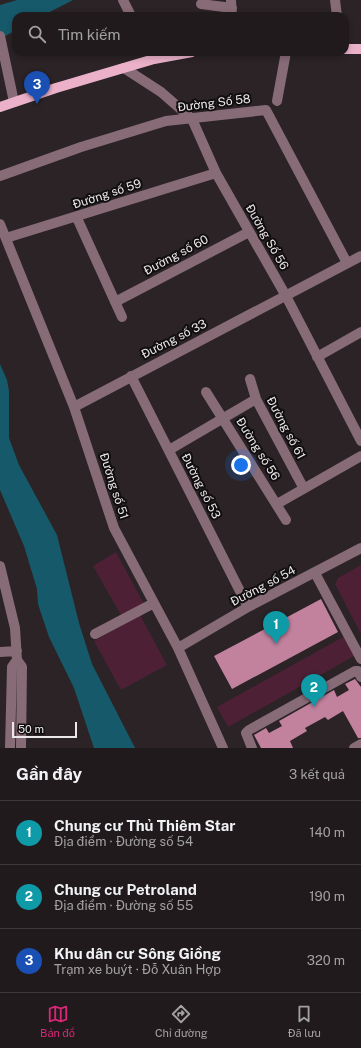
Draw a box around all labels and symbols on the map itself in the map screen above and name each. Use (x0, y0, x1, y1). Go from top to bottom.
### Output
pin: 3 (24, 71, 50, 104)
street label: Đường Số 58 (177, 92, 252, 114)
street label: Đường số 59 (71, 176, 143, 212)
street label: Đường Số 56 (243, 202, 291, 272)
street label: Đường số 60 (141, 232, 211, 278)
street label: Đường số 33 (139, 317, 209, 361)
street label: Đường số 61 (264, 394, 308, 462)
street label: Đường số 56 (233, 415, 283, 483)
street label: Đường số 51 (97, 451, 131, 521)
street label: Đường số 53 (179, 451, 223, 521)
your location (231, 455, 251, 475)
street label: Đường số 54 (228, 563, 298, 609)
pin: 1 (263, 611, 289, 644)
pin: 2 (301, 674, 327, 707)
scale bar (12, 720, 77, 739)

